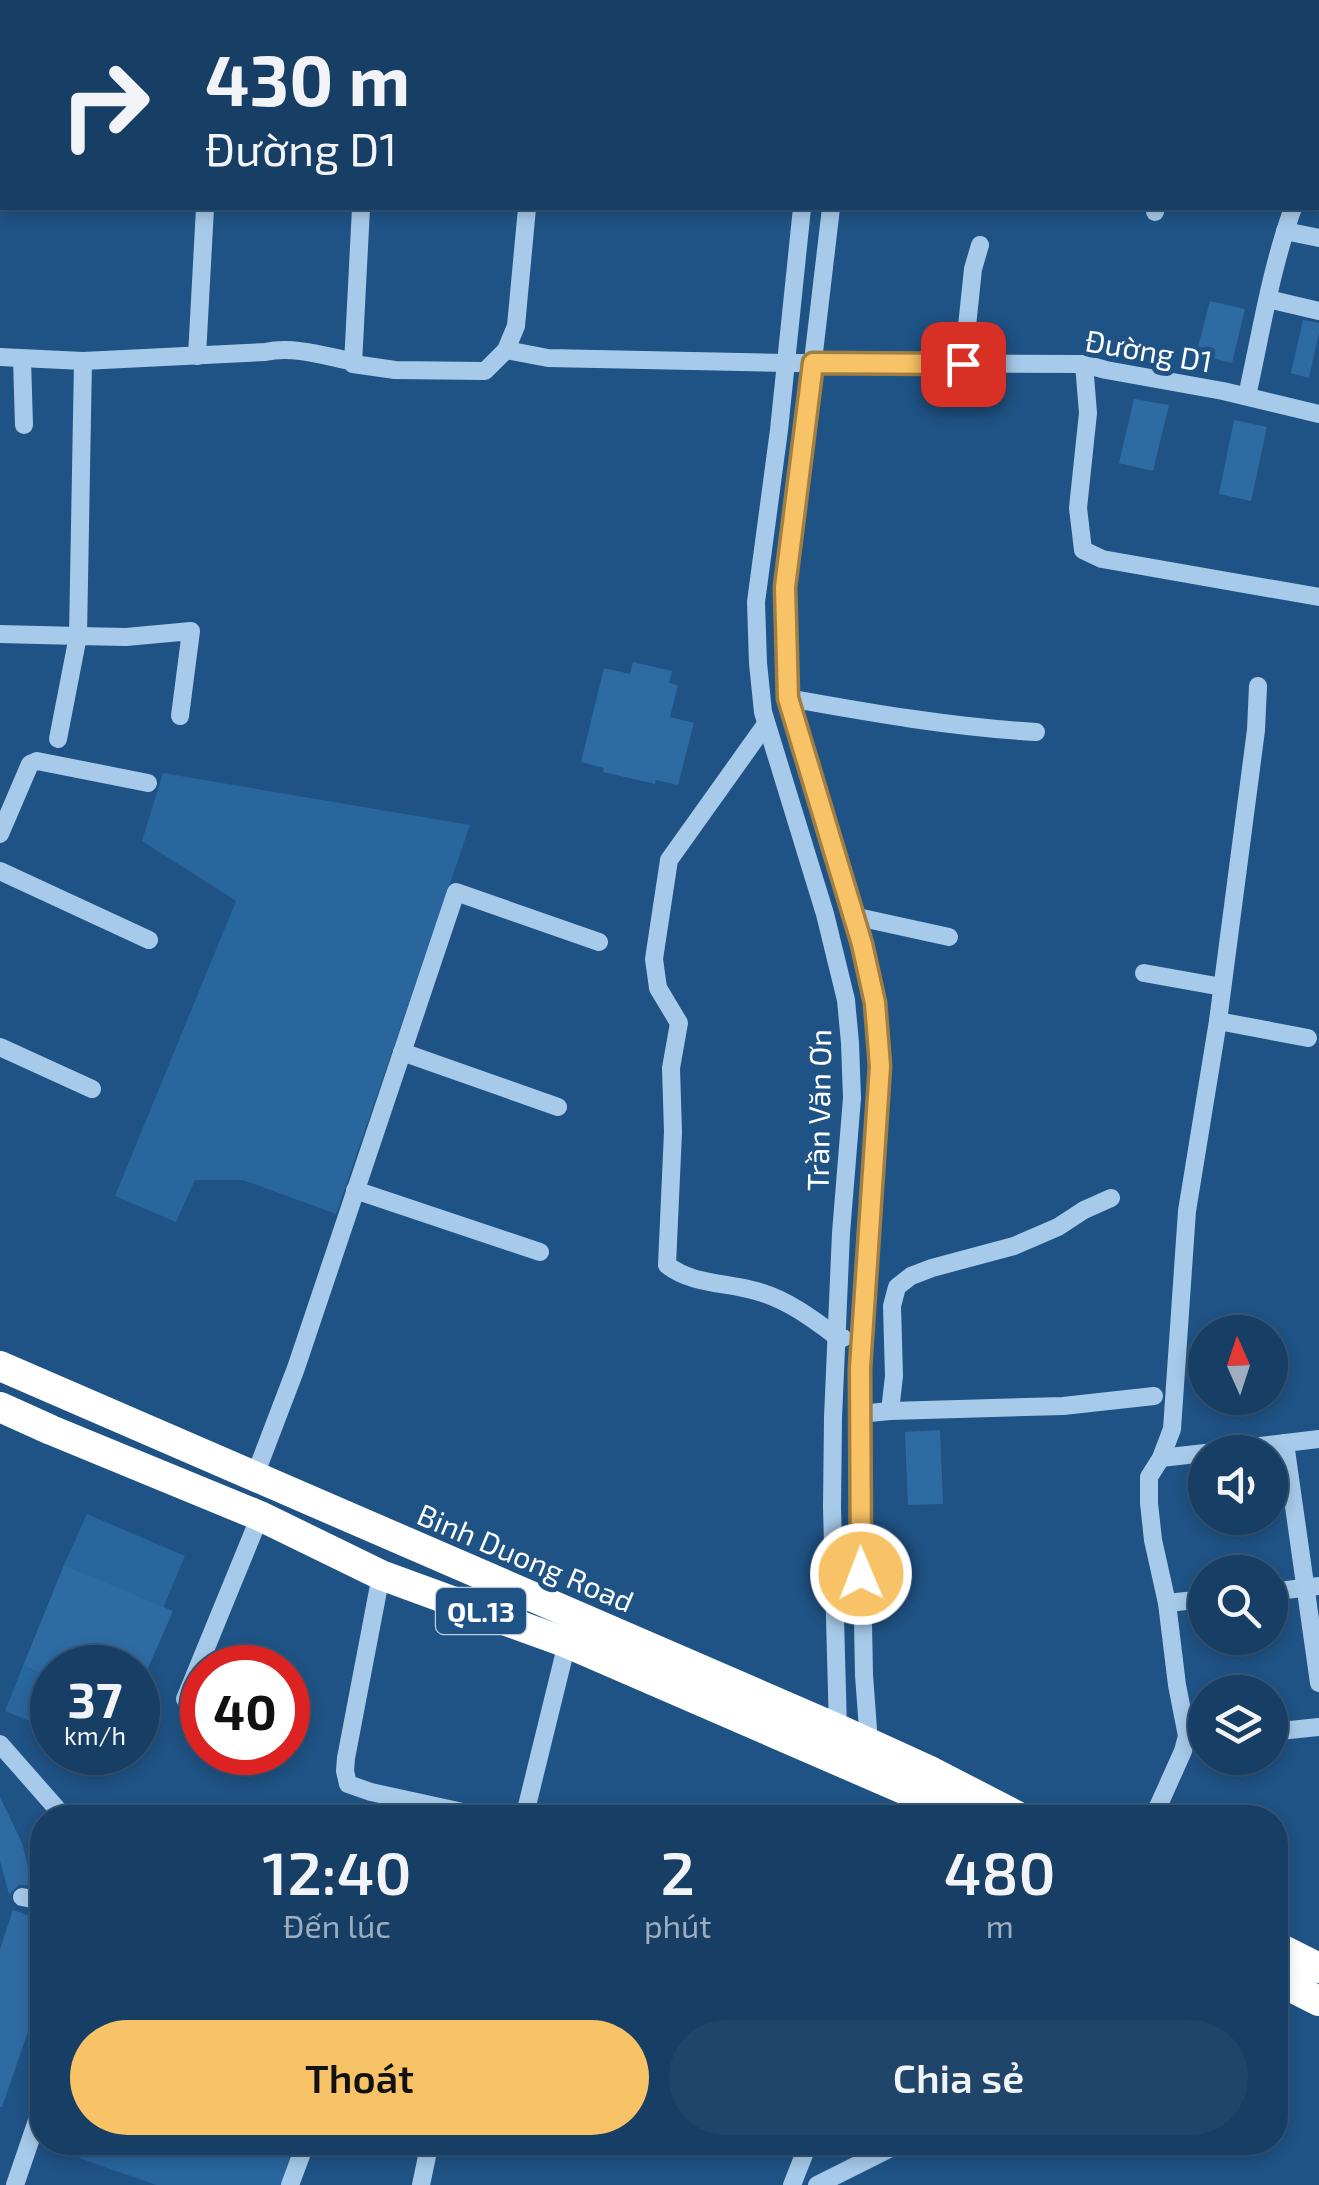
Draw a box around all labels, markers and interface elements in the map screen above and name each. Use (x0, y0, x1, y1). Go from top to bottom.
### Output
text: 430 m (205, 36, 410, 120)
icon: right (40, 40, 170, 170)
text: Đường D1 (205, 121, 397, 175)
street label: Đường D1 (1083, 321, 1215, 379)
pin (921, 322, 1006, 407)
icon: arrive (936, 337, 991, 392)
street label: Trần Văn Ơn (799, 1029, 837, 1191)
north arrow (1188, 1315, 1288, 1415)
map controls (1188, 1315, 1288, 1775)
button: sound (1188, 1435, 1288, 1535)
street label: Binh Duong Road (412, 1495, 640, 1619)
position arrow (809, 1522, 913, 1626)
button: search (1188, 1555, 1288, 1655)
road number: QL.13 (436, 1588, 526, 1634)
speed limit sign: 40 (180, 1645, 310, 1775)
text: 37 (68, 1668, 122, 1728)
button: layers (1188, 1675, 1288, 1775)
text: km/h (64, 1720, 126, 1750)
text: 12:40 (262, 1835, 412, 1907)
text: 2 (660, 1835, 695, 1907)
text: 480 (944, 1835, 1056, 1907)
text: Đến lúc (283, 1906, 391, 1944)
text: phút (644, 1906, 711, 1944)
text: m (986, 1906, 1014, 1944)
button: Thoát (70, 2020, 649, 2135)
button: Chia sẻ (669, 2020, 1248, 2135)

